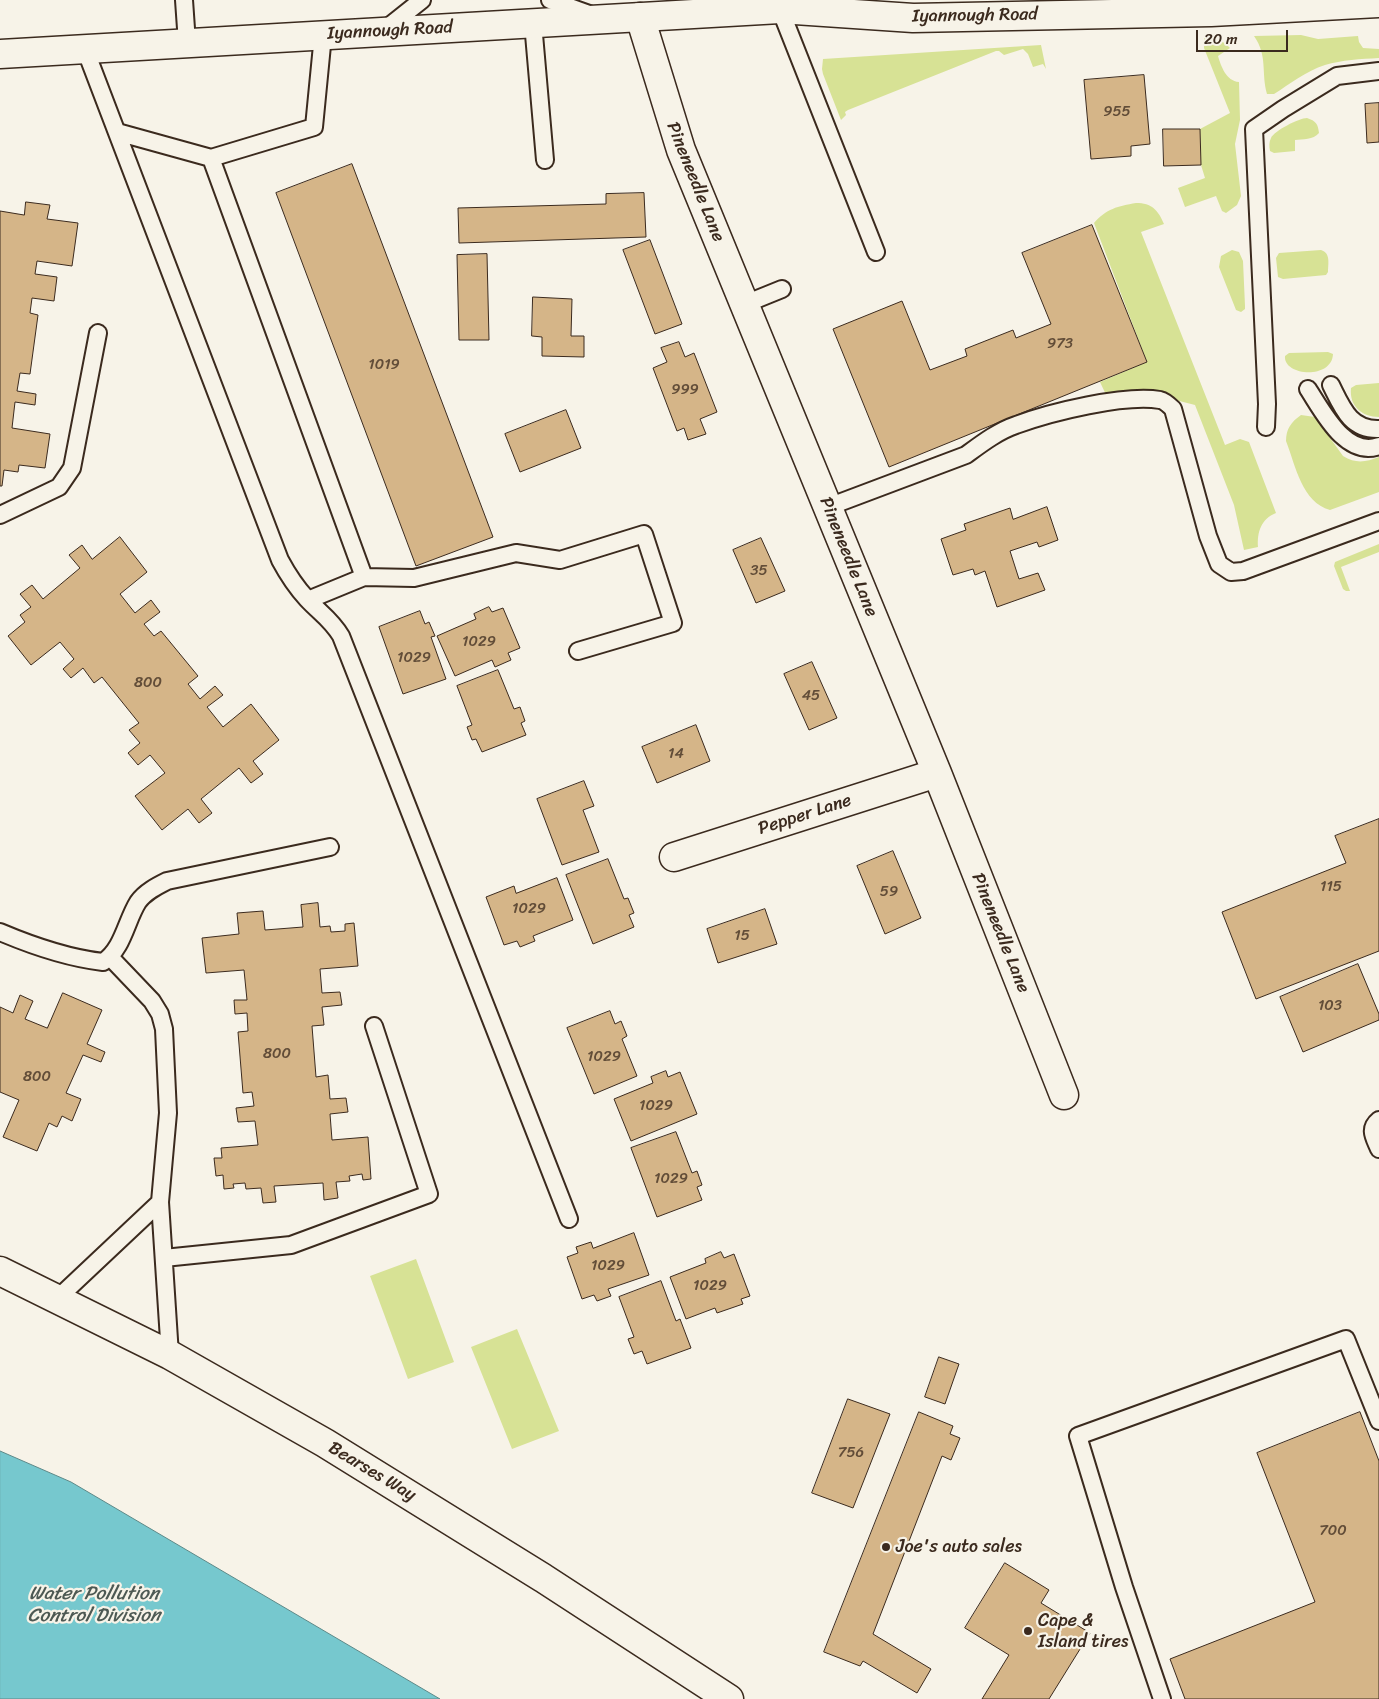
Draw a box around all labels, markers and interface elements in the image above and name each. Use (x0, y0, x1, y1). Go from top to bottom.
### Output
street label: Iyannough Road (912, 4, 1038, 28)
street label: Iyannough Road (327, 17, 453, 45)
scale bar (1199, 20, 1292, 52)
text: 20 m (1204, 26, 1238, 52)
house number: 955 (1103, 103, 1131, 121)
street label: Pineneedle Lane (661, 119, 729, 245)
house number: 973 (1047, 335, 1073, 353)
house number: 1019 (368, 356, 400, 374)
house number: 999 (671, 381, 699, 399)
street label: Pineneedle Lane (814, 494, 882, 620)
house number: 35 (750, 562, 768, 580)
house number: 1029 (462, 633, 496, 651)
house number: 1029 (397, 649, 431, 667)
house number: 800 (134, 674, 162, 692)
house number: 45 (802, 687, 820, 705)
house number: 14 (668, 745, 684, 763)
street label: Pepper Lane (756, 790, 854, 840)
street label: Pineneedle Lane (966, 870, 1034, 996)
house number: 115 (1320, 878, 1342, 896)
house number: 59 (880, 883, 898, 901)
house number: 1029 (512, 900, 546, 918)
house number: 15 (734, 927, 750, 945)
house number: 103 (1318, 997, 1342, 1015)
house number: 800 (263, 1045, 291, 1063)
house number: 1029 (587, 1048, 621, 1066)
house number: 800 (23, 1068, 51, 1086)
house number: 1029 (639, 1097, 673, 1115)
house number: 1029 (654, 1170, 688, 1188)
house number: 1029 (591, 1257, 625, 1275)
house number: 1029 (693, 1277, 727, 1295)
street label: Bearses Way (324, 1437, 420, 1507)
house number: 756 (838, 1444, 864, 1462)
house number: 700 (1319, 1522, 1347, 1540)
place label: Joe's auto sales (896, 1536, 1022, 1558)
marker: Joe's auto sales (880, 1541, 892, 1553)
water label: Water Pollution Control Division (28, 1583, 160, 1627)
place label: Cape & Island tires (1038, 1610, 1128, 1652)
marker: Cape & Island tires (1022, 1625, 1034, 1637)

